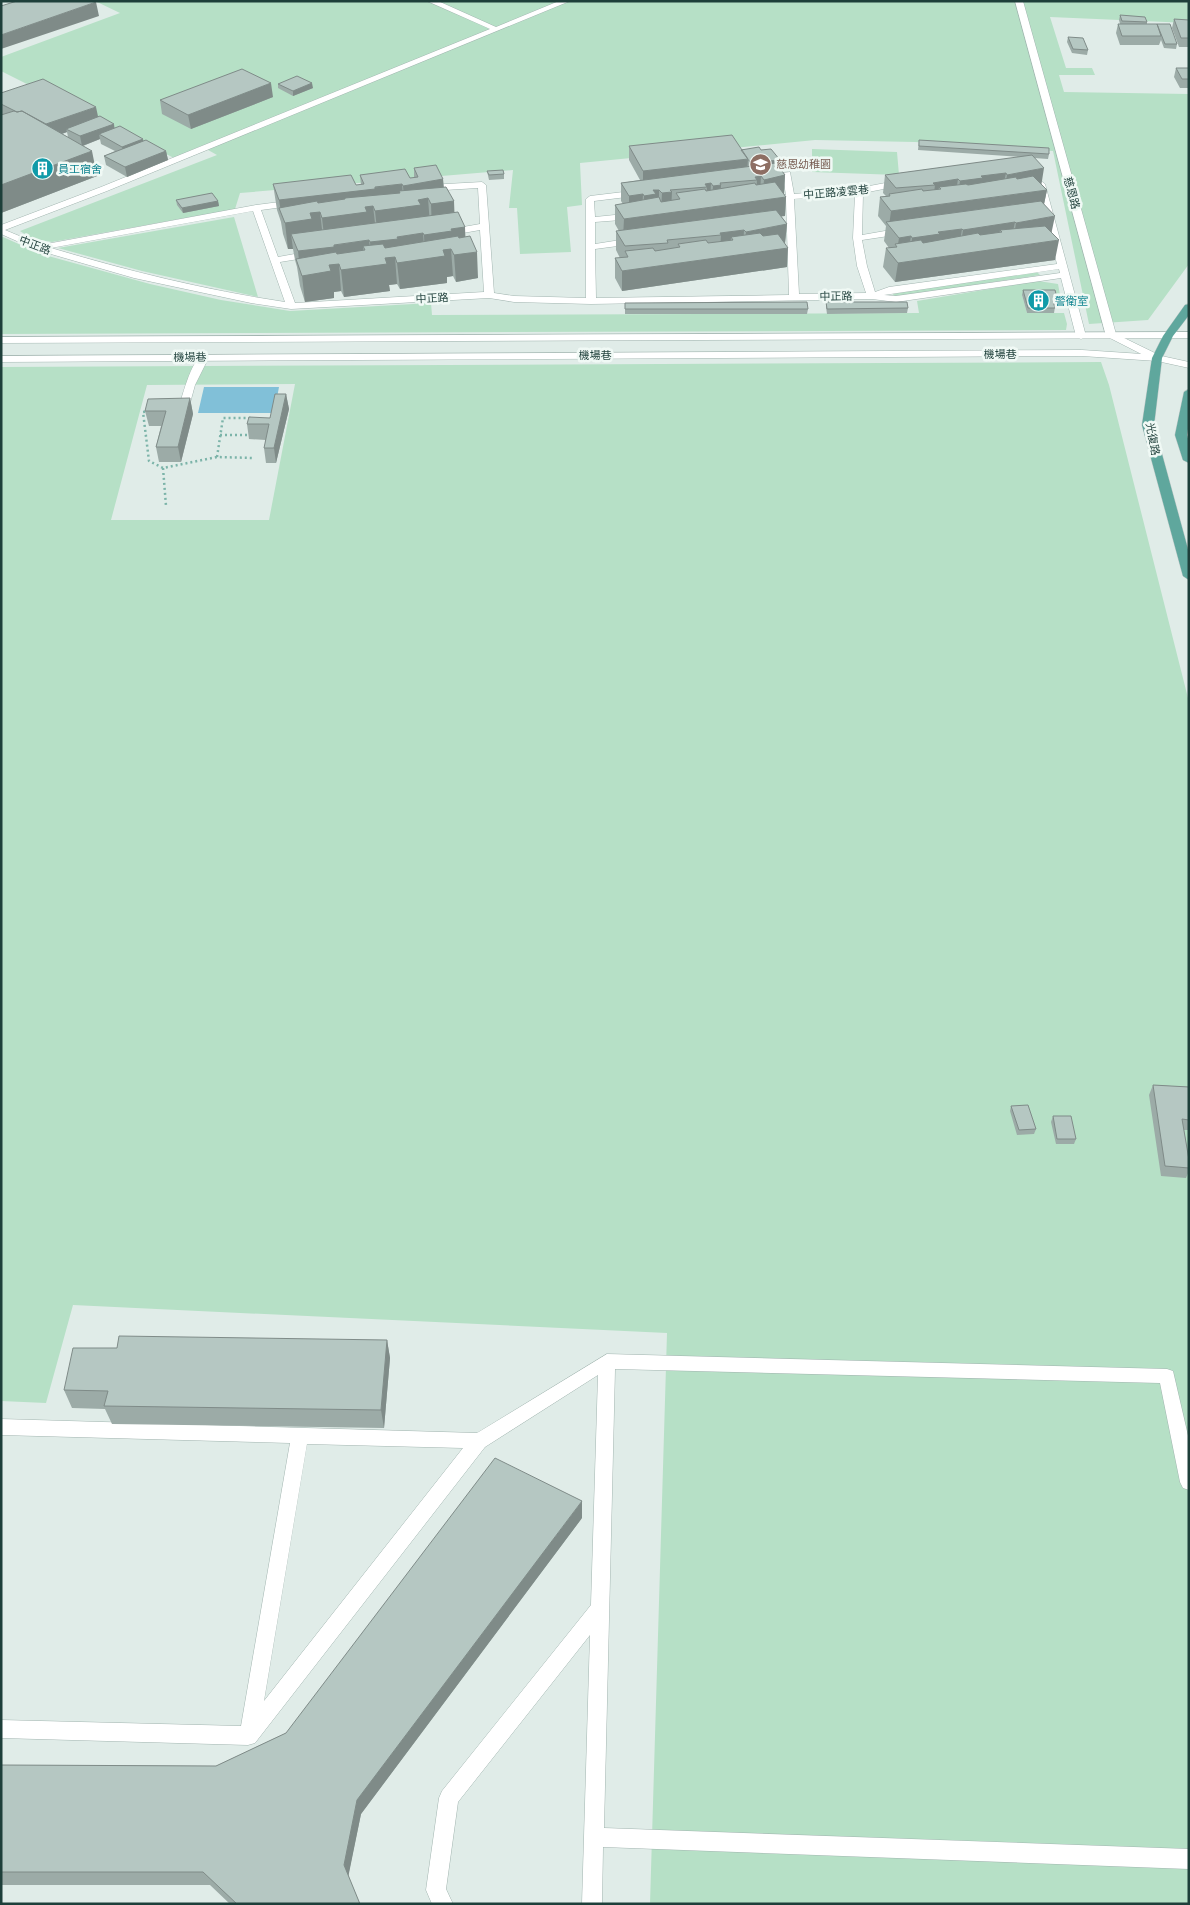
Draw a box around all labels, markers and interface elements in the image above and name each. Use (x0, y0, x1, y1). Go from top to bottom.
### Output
school or university icon: 慈恩幼稚園 (748, 152, 772, 176)
building icon: 員工宿舍 (30, 157, 54, 181)
place label: 慈恩幼稚園 (776, 158, 831, 170)
place label: 員工宿舍 (58, 163, 102, 175)
street label: 慈恩路 (1062, 176, 1082, 210)
street label: 中正路凌雲巷 (803, 183, 869, 201)
street label: 中正路 (17, 233, 53, 257)
building icon: 警衛室 (1027, 289, 1051, 313)
street label: 中正路 (819, 290, 853, 302)
street label: 中正路 (415, 291, 449, 305)
place label: 警衛室 (1055, 295, 1088, 307)
street label: 機場巷 (984, 349, 1017, 360)
street label: 機場巷 (579, 350, 612, 361)
street label: 機場巷 (173, 352, 207, 363)
street label: 光復路 (1144, 422, 1162, 456)

